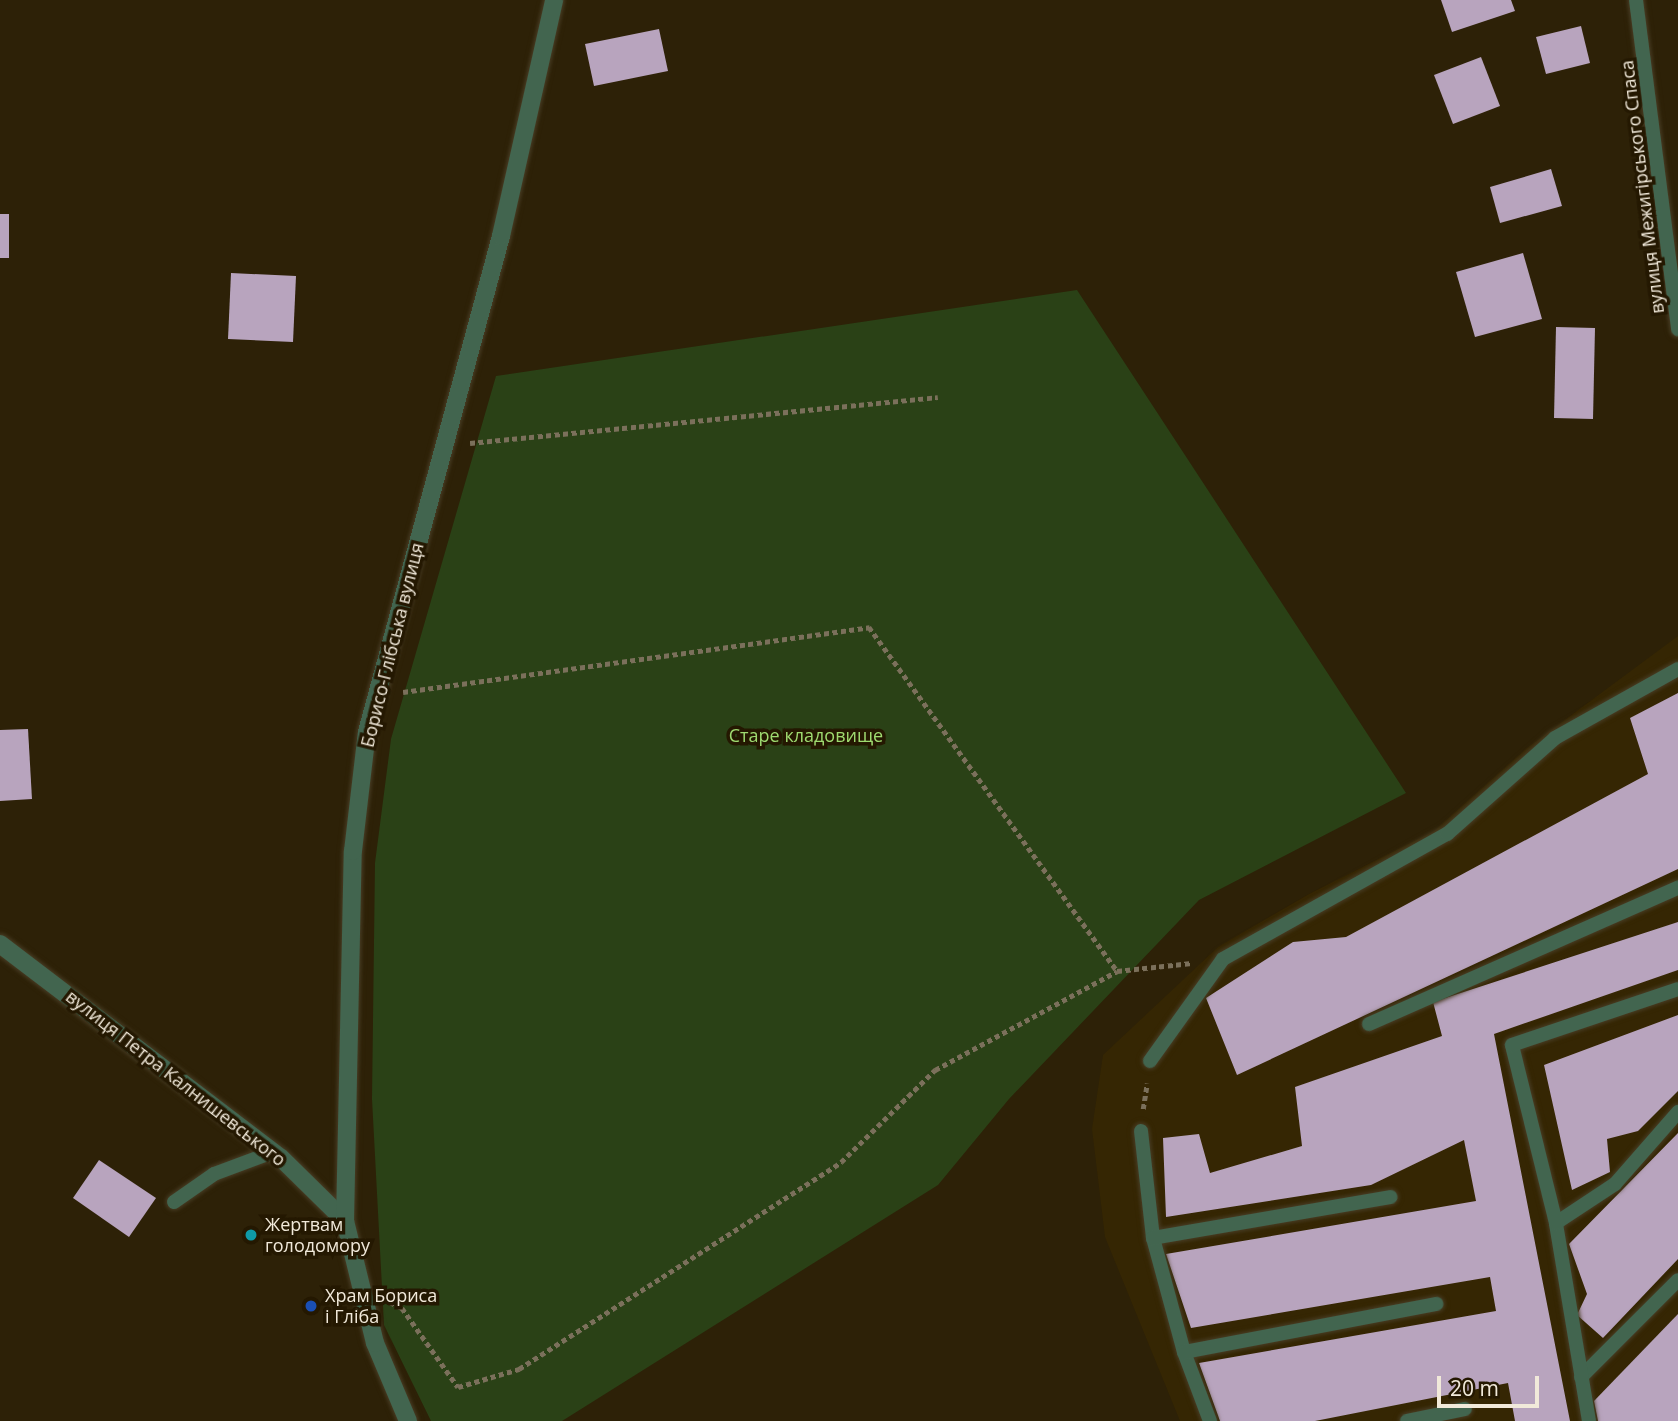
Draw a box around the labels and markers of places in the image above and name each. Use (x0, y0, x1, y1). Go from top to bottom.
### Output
place label: Жертвам голодомору (265, 1214, 370, 1256)
marker: Жертвам голодомору (243, 1227, 259, 1243)
place label: Храм Бориса і Гліба (325, 1285, 437, 1328)
marker: Храм Бориса і Гліба (303, 1298, 319, 1314)

